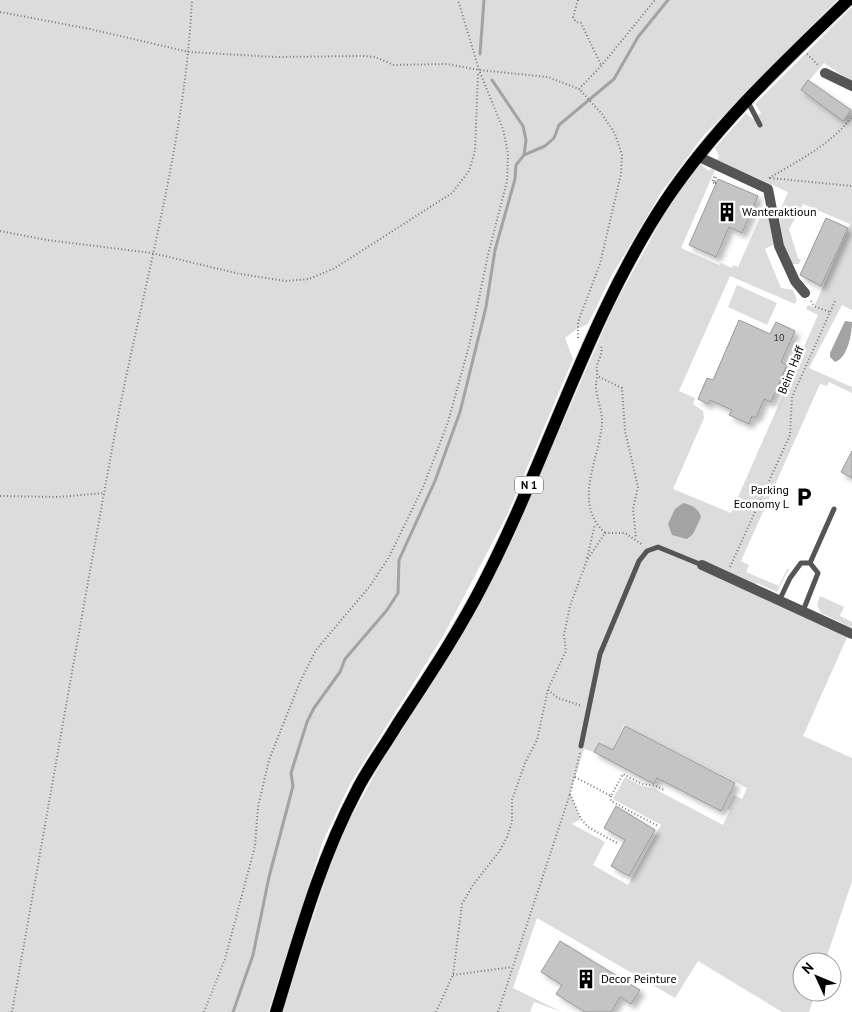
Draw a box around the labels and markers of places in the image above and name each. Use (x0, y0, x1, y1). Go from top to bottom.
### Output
building icon: Wanteraktioun (716, 201, 738, 223)
place label: Wanteraktioun (742, 204, 817, 219)
place label: Parking Economy L (734, 482, 789, 511)
parking icon: Parking Economy L (793, 486, 815, 508)
building icon: Decor Peinture (575, 968, 597, 990)
place label: Decor Peinture (601, 971, 677, 986)

